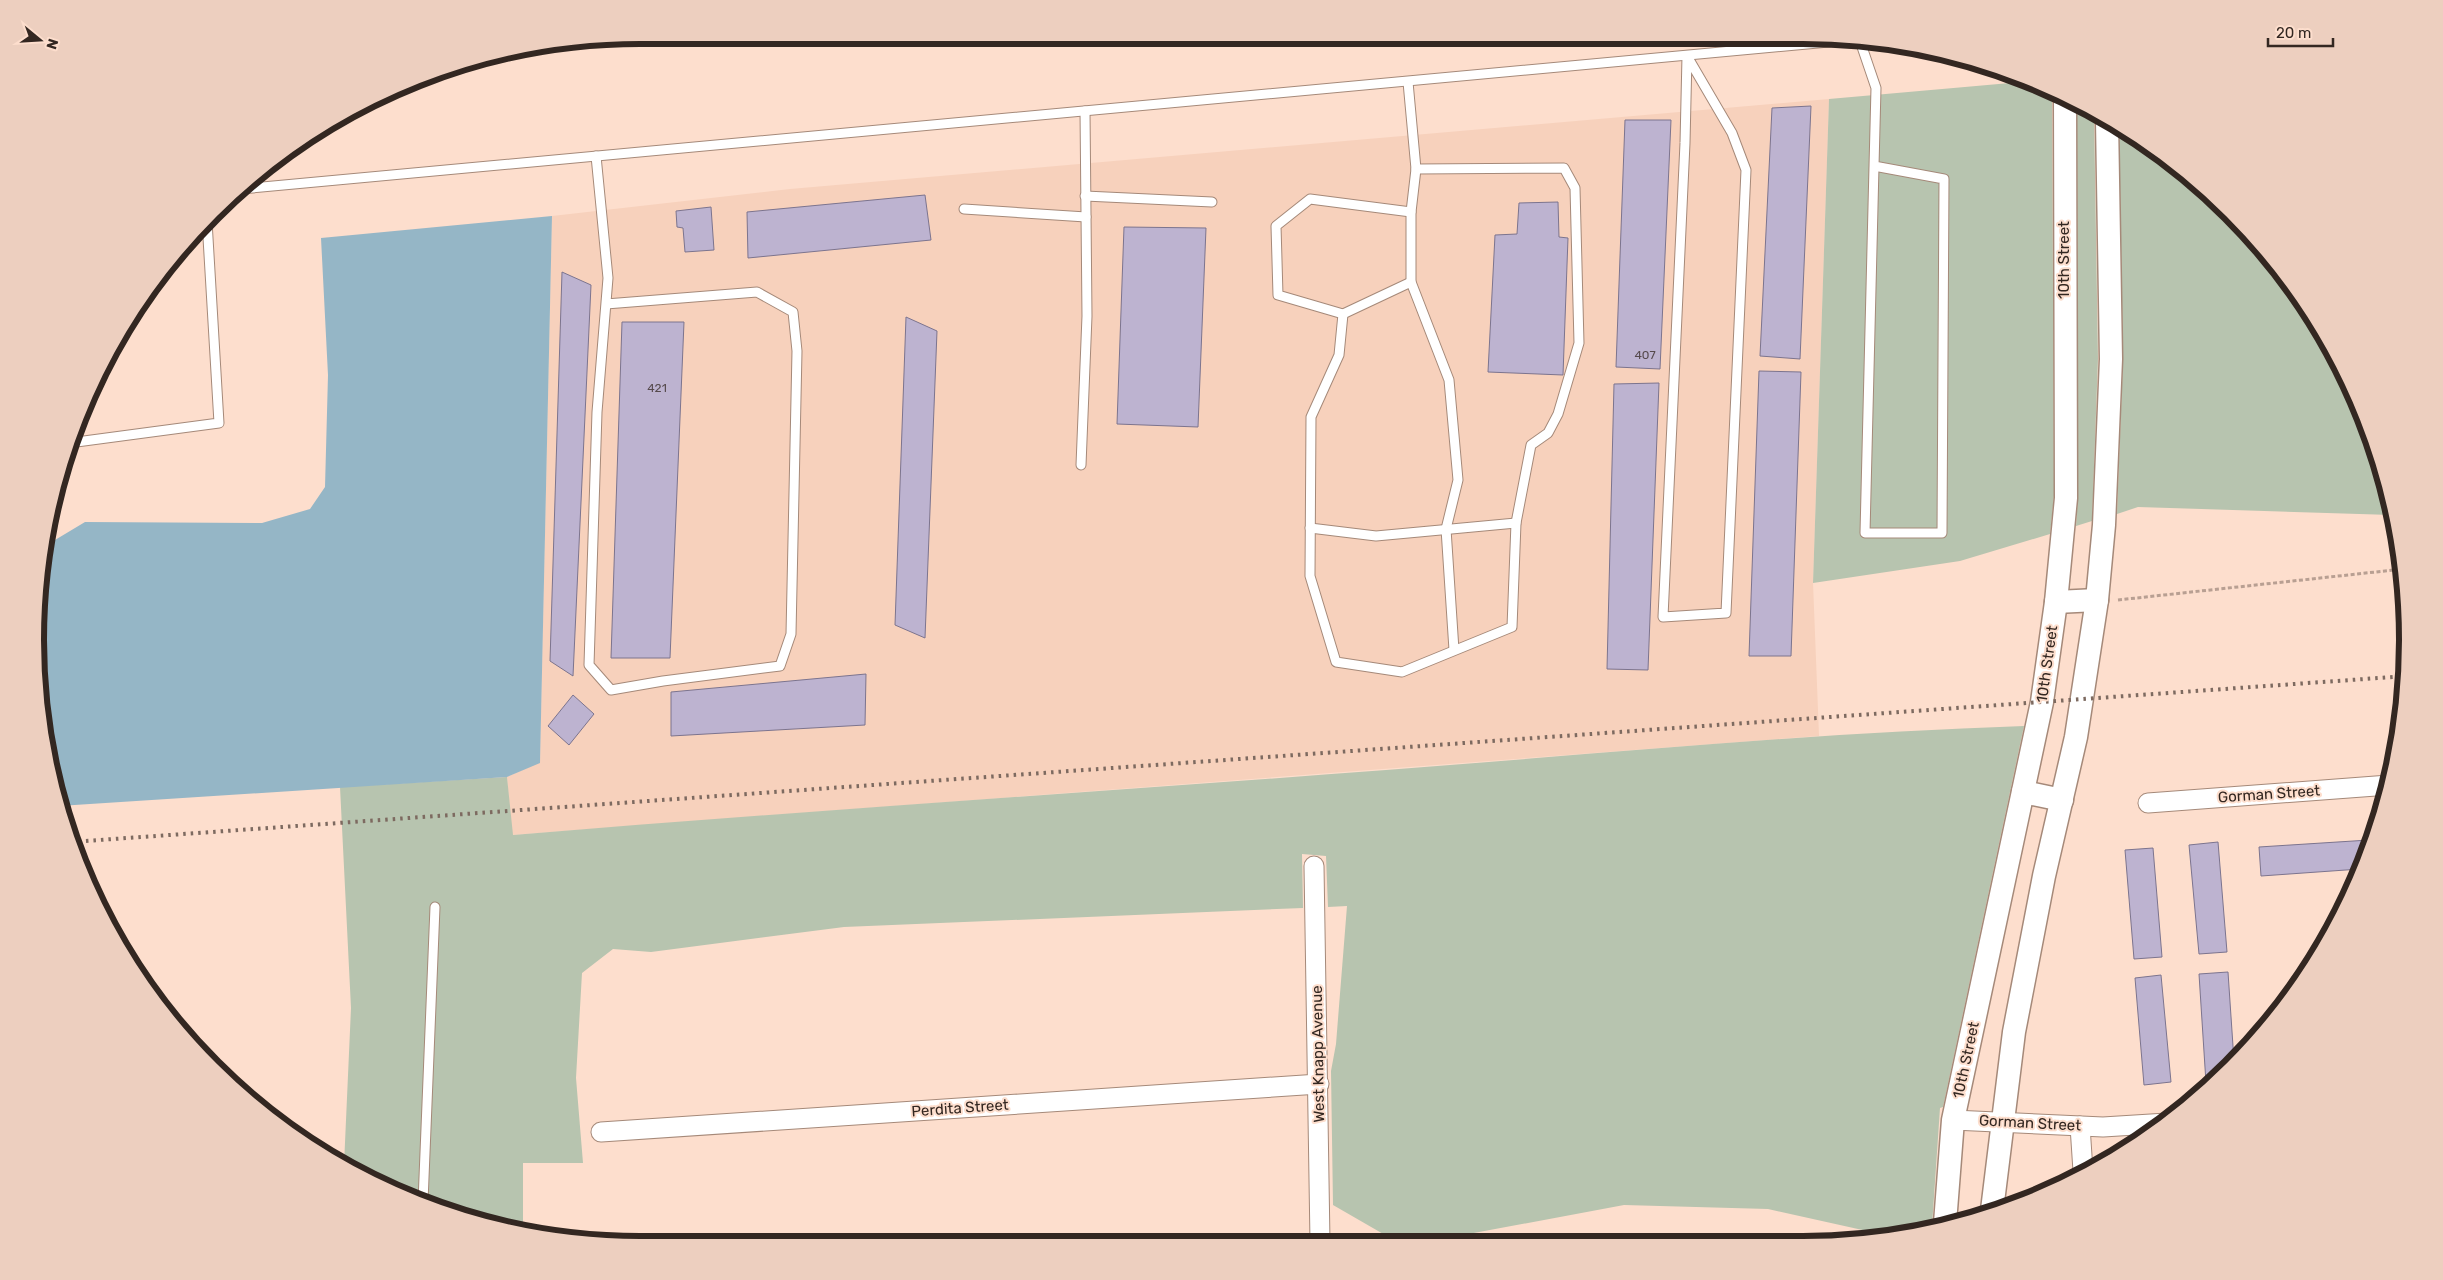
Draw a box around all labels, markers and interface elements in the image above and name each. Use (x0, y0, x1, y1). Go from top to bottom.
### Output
north arrow (15, 15, 65, 65)
scale bar (2268, 15, 2333, 47)
text: 20 m (2276, 24, 2311, 42)
text: N (42, 36, 62, 51)
street label: 10th Street (2055, 221, 2073, 299)
house number: 407 (1634, 348, 1656, 362)
house number: 421 (647, 381, 667, 395)
street label: 10th Street (2033, 624, 2061, 704)
street label: Gorman Street (2217, 781, 2321, 807)
street label: West Knapp Avenue (1308, 985, 1328, 1123)
street label: 10th Street (1949, 1020, 1983, 1100)
street label: Perdita Street (911, 1096, 1009, 1120)
street label: Gorman Street (1978, 1111, 2082, 1135)

